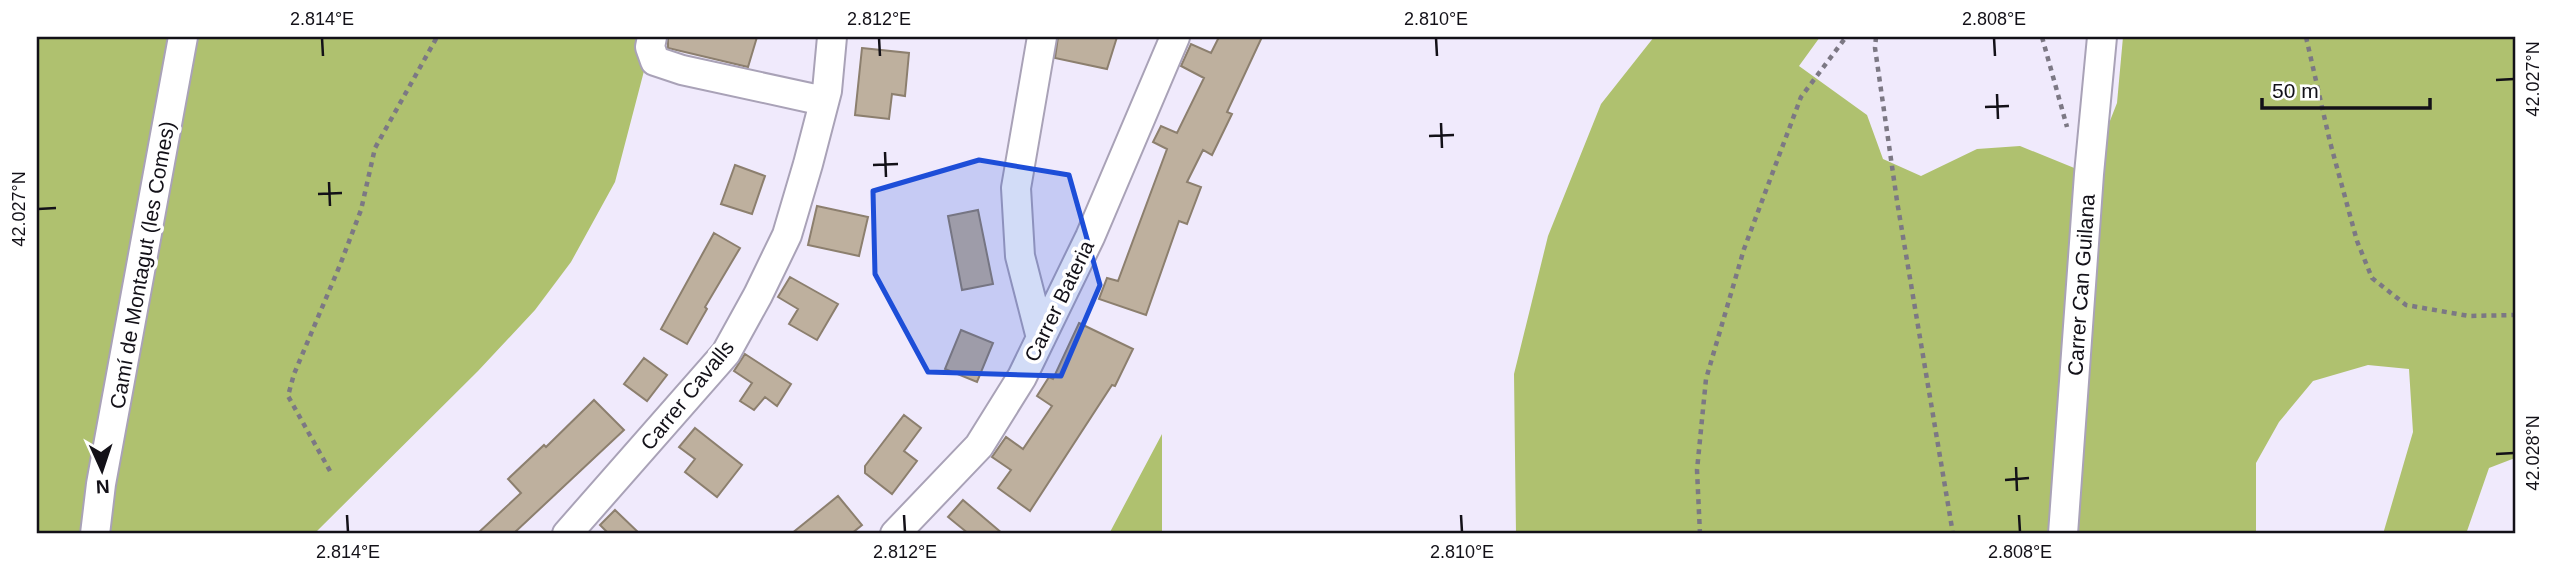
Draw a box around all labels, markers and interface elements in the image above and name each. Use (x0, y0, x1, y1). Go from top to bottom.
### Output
text: 2.814°E (290, 9, 354, 29)
text: 2.812°E (847, 9, 911, 29)
text: 2.810°E (1404, 9, 1468, 29)
text: 2.808°E (1962, 9, 2026, 29)
text: 42.027°N (2523, 41, 2543, 117)
scale bar (2262, 66, 2430, 110)
text: 50 m (2272, 79, 2319, 102)
street label: Camí de Montagut (les Comes) (105, 119, 179, 411)
text: 42.027°N (9, 171, 29, 247)
street label: Carrer Can Guilana (2063, 193, 2099, 377)
street label: Carrer Bateria (1020, 236, 1098, 365)
street label: Carrer Cavalls (636, 336, 738, 454)
text: 42.028°N (2523, 415, 2543, 491)
north arrow (66, 434, 136, 504)
text: N (95, 476, 110, 497)
text: 2.814°E (316, 542, 380, 562)
text: 2.812°E (873, 542, 937, 562)
text: 2.810°E (1430, 542, 1494, 562)
text: 2.808°E (1988, 542, 2052, 562)

